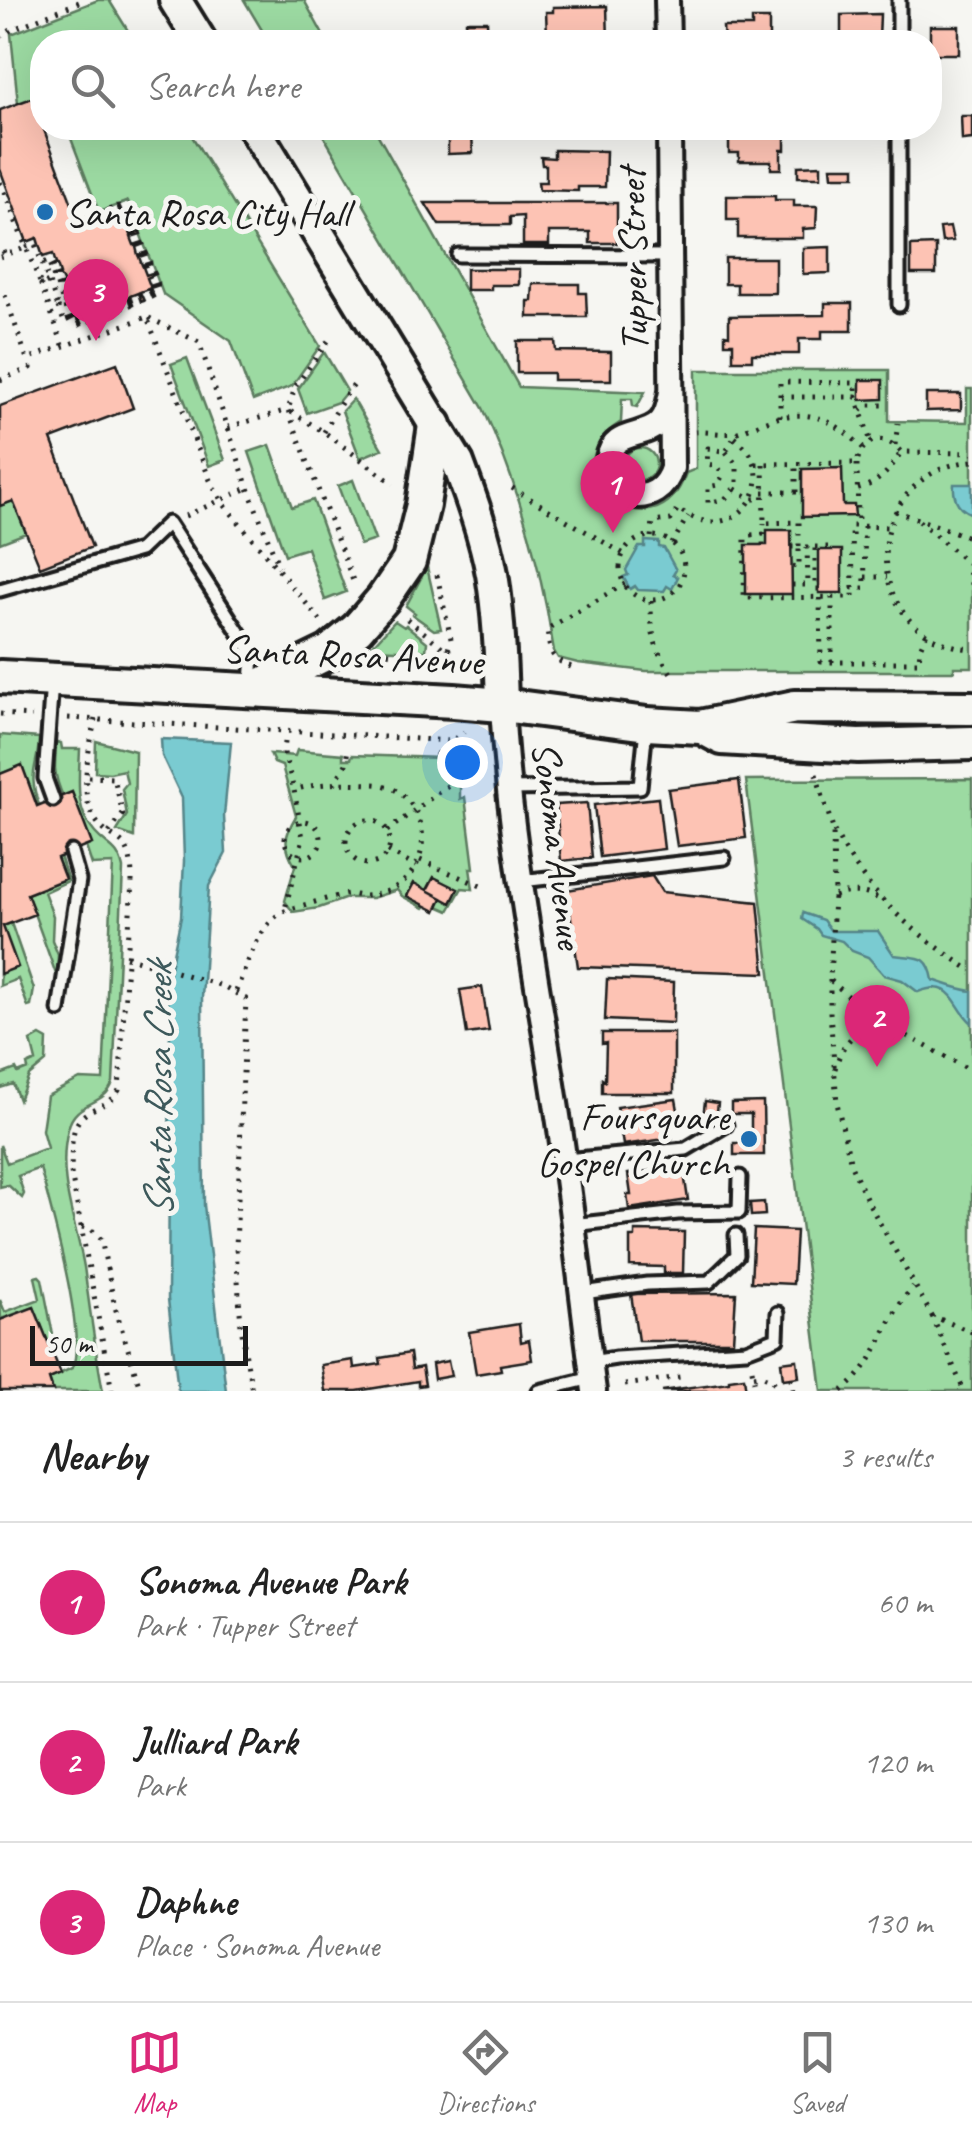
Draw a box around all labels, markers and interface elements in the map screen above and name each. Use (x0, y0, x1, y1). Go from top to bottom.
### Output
search box (30, 30, 942, 140)
icon: search (65, 58, 120, 113)
text: Search here (145, 62, 300, 109)
street label: Tupper Street (606, 162, 660, 352)
place label: Santa Rosa City Hall (65, 188, 356, 238)
marker: Santa Rosa City Hall (34, 201, 56, 223)
pin: 3 (64, 258, 128, 341)
pin: 1 (580, 450, 646, 533)
street label: Santa Rosa Avenue (222, 623, 487, 687)
your location (437, 737, 488, 788)
street label: Sonoma Avenue (521, 739, 596, 954)
water label: Santa Rosa Creek (132, 956, 185, 1217)
pin: 2 (844, 984, 910, 1067)
place label: Foursquare Gospel Church (537, 1092, 732, 1188)
marker: Foursquare Gospel Church (738, 1128, 760, 1150)
scale bar (30, 1321, 248, 1366)
text: 50 m (45, 1326, 93, 1361)
text: Nearby (40, 1430, 146, 1483)
text: 3 results (838, 1436, 932, 1477)
text: Sonoma Avenue Park (135, 1558, 406, 1605)
text: 1 (65, 1582, 80, 1623)
text: 60 m (878, 1582, 932, 1623)
text: Park · Tupper Street (135, 1605, 354, 1646)
text: Julliard Park (135, 1718, 297, 1765)
text: 2 (65, 1742, 80, 1783)
text: 120 m (863, 1742, 932, 1783)
text: Park (135, 1765, 186, 1806)
text: Daphne (135, 1878, 236, 1925)
text: 3 (65, 1902, 80, 1943)
text: 130 m (863, 1902, 932, 1943)
text: Place · Sonoma Avenue (135, 1925, 379, 1966)
tab: Map (127, 2025, 182, 2120)
tab: Directions (437, 2025, 535, 2120)
tab: Saved (790, 2025, 845, 2120)

